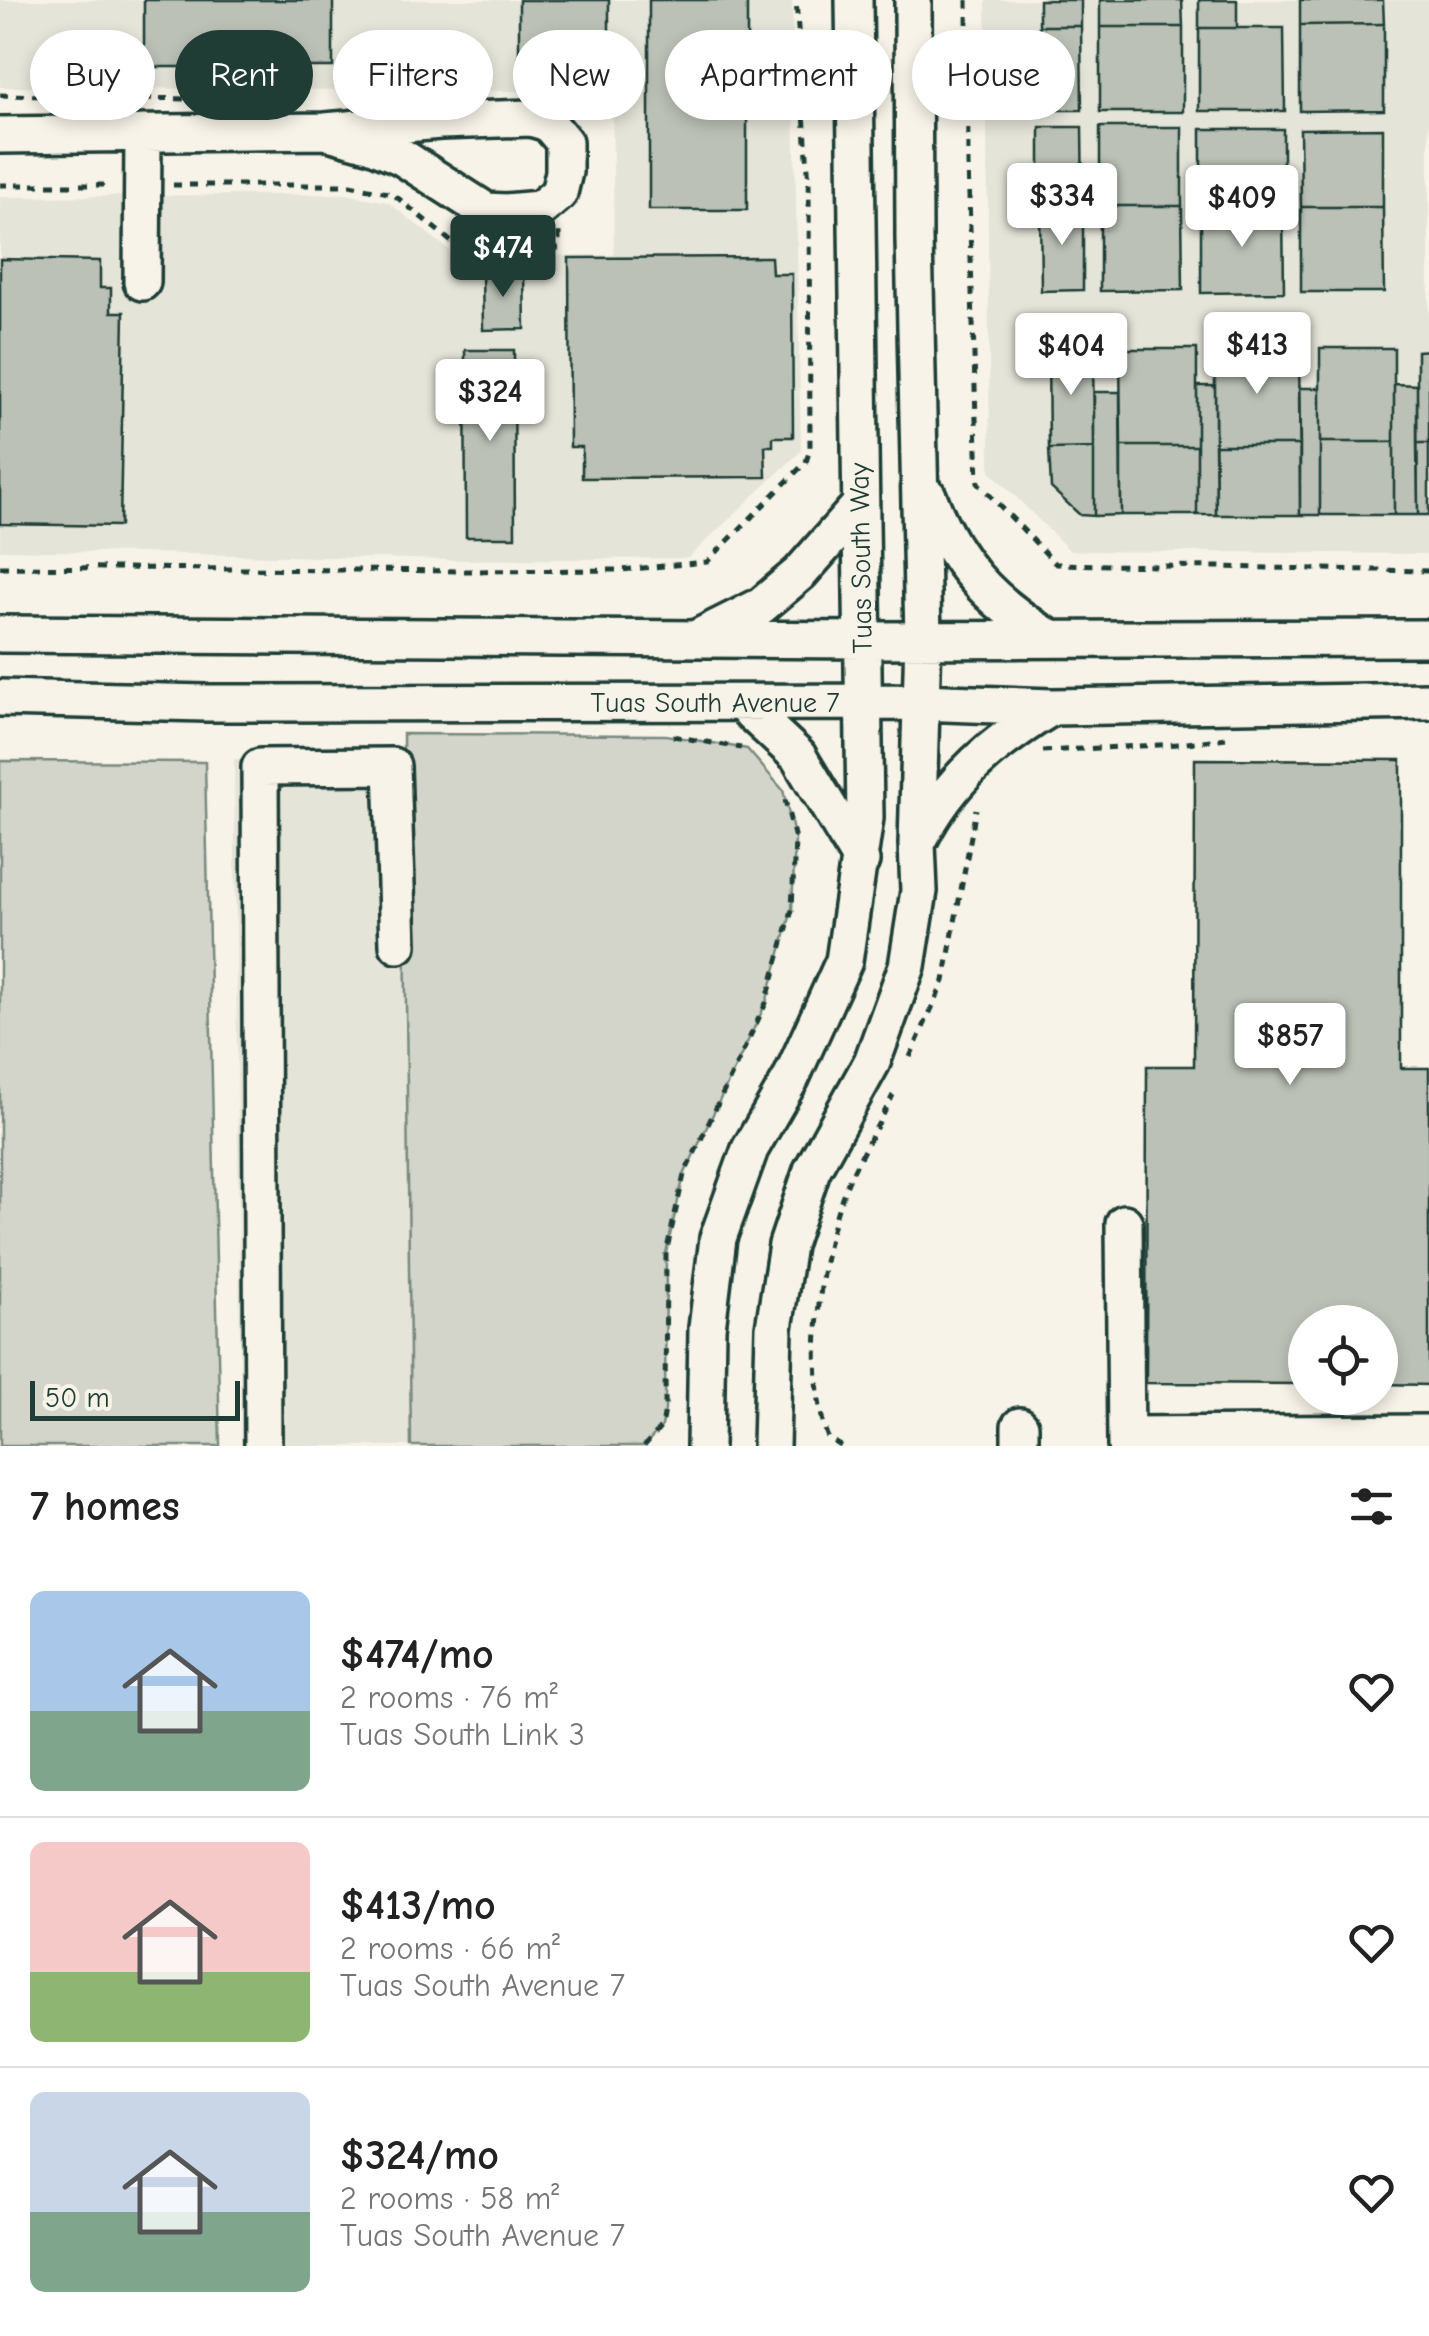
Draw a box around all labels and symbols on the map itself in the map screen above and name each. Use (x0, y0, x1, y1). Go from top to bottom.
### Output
pin: $334 (1003, 163, 1121, 248)
pin: $409 (1183, 165, 1301, 250)
pin: $474 (444, 215, 562, 300)
pin: $413 (1198, 312, 1316, 397)
pin: $404 (1012, 313, 1130, 398)
pin: $324 (431, 359, 549, 444)
street label: Tuas South Way (843, 462, 879, 654)
street label: Tuas South Avenue 7 (590, 687, 840, 719)
pin: $857 (1231, 1003, 1349, 1088)
scale bar (30, 1376, 240, 1420)

